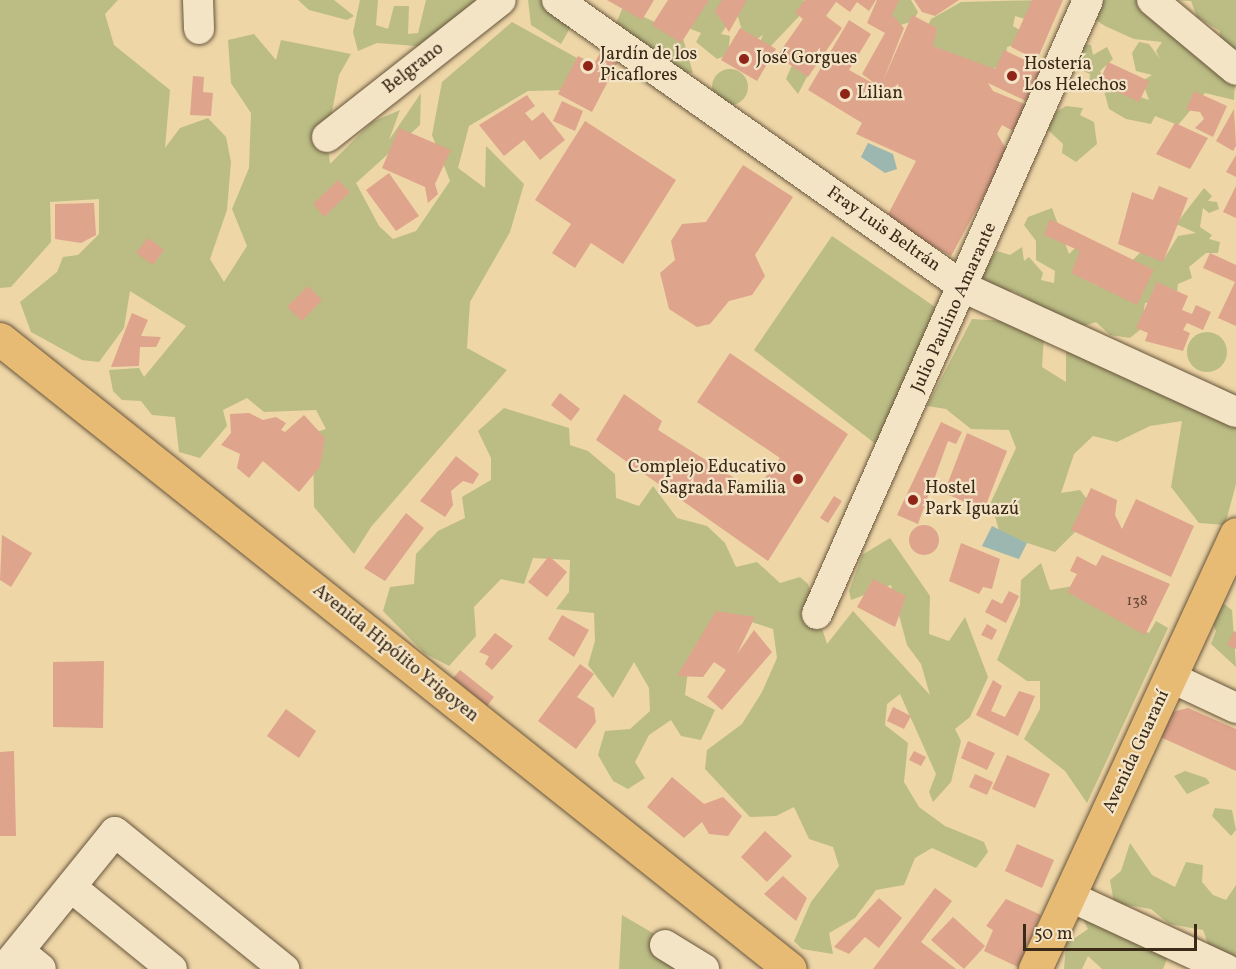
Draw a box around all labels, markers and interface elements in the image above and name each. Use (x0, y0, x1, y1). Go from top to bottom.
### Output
street label: Belgrano (379, 39, 449, 99)
place label: Jardín de los Picaflores (600, 45, 697, 88)
place label: José Gorgues (756, 48, 857, 70)
marker: José Gorgues (737, 52, 751, 66)
place label: Hostería Los Helechos (1024, 55, 1127, 98)
marker: Jardín de los Picaflores (581, 59, 595, 73)
marker: Hostería Los Helechos (1005, 69, 1019, 83)
place label: Lilian (857, 83, 903, 105)
marker: Lilian (838, 87, 852, 101)
street label: Fray Luis Beltrán (822, 183, 944, 277)
street label: Julio Paulino Amarante (908, 220, 1002, 396)
place label: Complejo Educativo Sagrada Familia (628, 458, 786, 500)
marker: Complejo Educativo Sagrada Familia (791, 472, 805, 486)
place label: Hostel Park Iguazú (925, 479, 1019, 522)
marker: Hostel Park Iguazú (906, 493, 920, 507)
street label: Avenida Hipólito Yrigoyen (307, 580, 483, 728)
house number: 138 (1126, 593, 1148, 611)
street label: Avenida Guaraní (1099, 687, 1175, 817)
scale bar (1026, 912, 1200, 950)
text: 50 m (1034, 922, 1073, 947)

